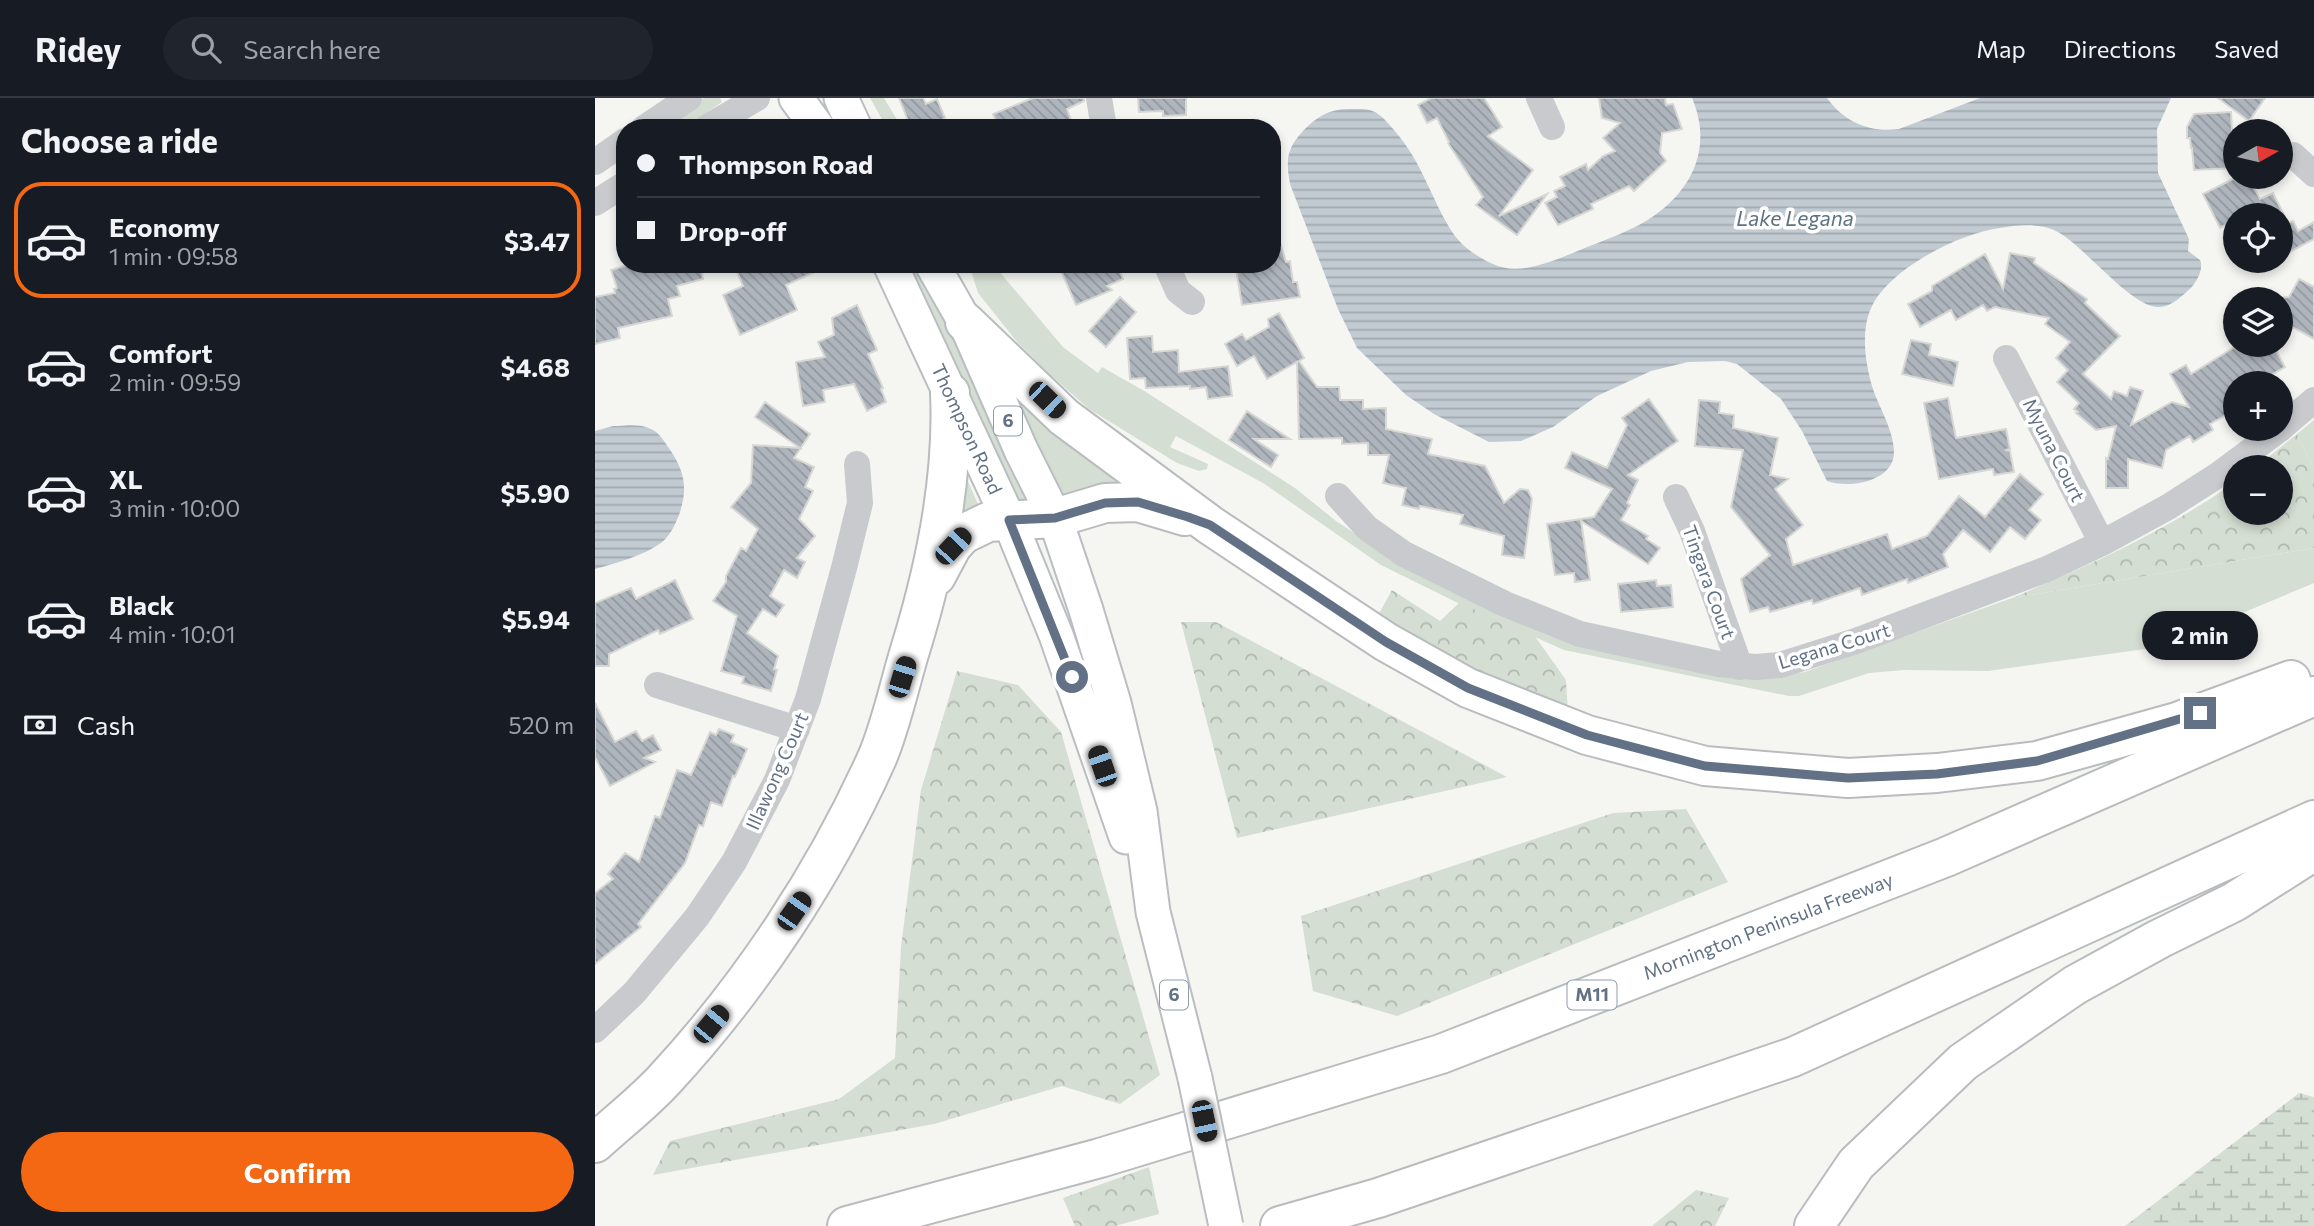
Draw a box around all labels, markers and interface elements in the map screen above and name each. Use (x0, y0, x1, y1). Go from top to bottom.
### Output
search box (163, 17, 653, 80)
text: Ridey (35, 28, 121, 69)
icon: search (187, 29, 225, 67)
text: Search here (243, 33, 381, 64)
text: Map (1976, 34, 2026, 63)
text: Directions (2064, 34, 2176, 63)
text: Saved (2214, 34, 2279, 63)
north arrow (2223, 119, 2293, 189)
map controls (2223, 119, 2293, 525)
text: Choose a ride (21, 120, 218, 160)
text: Thompson Road (679, 148, 873, 179)
button: locate (2223, 203, 2293, 273)
water label: Lake Legana (1736, 205, 1854, 230)
icon: car (25, 209, 88, 272)
text: Economy (109, 211, 220, 242)
text: Drop-off (679, 215, 786, 246)
text: $3.47 (504, 225, 570, 256)
text: 1 min · 09:58 (109, 242, 238, 270)
button: layers (2223, 287, 2293, 357)
icon: car (25, 335, 88, 398)
text: Comfort (109, 337, 212, 368)
text: $4.68 (501, 351, 570, 382)
street label: Thompson Road (927, 360, 1008, 498)
text: 2 min · 09:59 (109, 368, 241, 396)
button: + (2223, 371, 2293, 441)
car (1025, 378, 1070, 422)
street label: Myuna Court (2019, 394, 2090, 505)
road number: 6 (994, 407, 1022, 436)
button: − (2223, 455, 2293, 525)
icon: car (25, 461, 88, 524)
text: XL (109, 463, 143, 494)
text: $5.90 (500, 477, 570, 508)
text: 3 min · 10:00 (109, 494, 240, 522)
street label: Tingara Court (1678, 522, 1741, 642)
car (931, 523, 976, 569)
icon: car (25, 587, 88, 650)
text: Black (109, 589, 175, 620)
text: $5.94 (502, 603, 570, 634)
callout: 2 min (2142, 612, 2258, 660)
street label: Legana Court (1775, 618, 1893, 673)
text: 4 min · 10:01 (109, 620, 236, 648)
text: 2 min (2171, 621, 2229, 649)
car (886, 654, 919, 700)
route start (1056, 661, 1088, 693)
route end (2184, 697, 2216, 729)
icon: cash (21, 706, 59, 744)
street label: Illawong Court (740, 708, 813, 833)
text: Cash (77, 709, 135, 740)
text: 520 m (509, 711, 574, 739)
car (1086, 743, 1119, 789)
street label: Mornington Peninsula Freeway (1640, 867, 1896, 984)
car (774, 888, 815, 934)
road number: 6 (1160, 980, 1188, 1010)
road number: M11 (1567, 980, 1616, 1010)
car (690, 1001, 733, 1047)
car (1190, 1098, 1219, 1144)
button: Confirm (21, 1132, 574, 1212)

